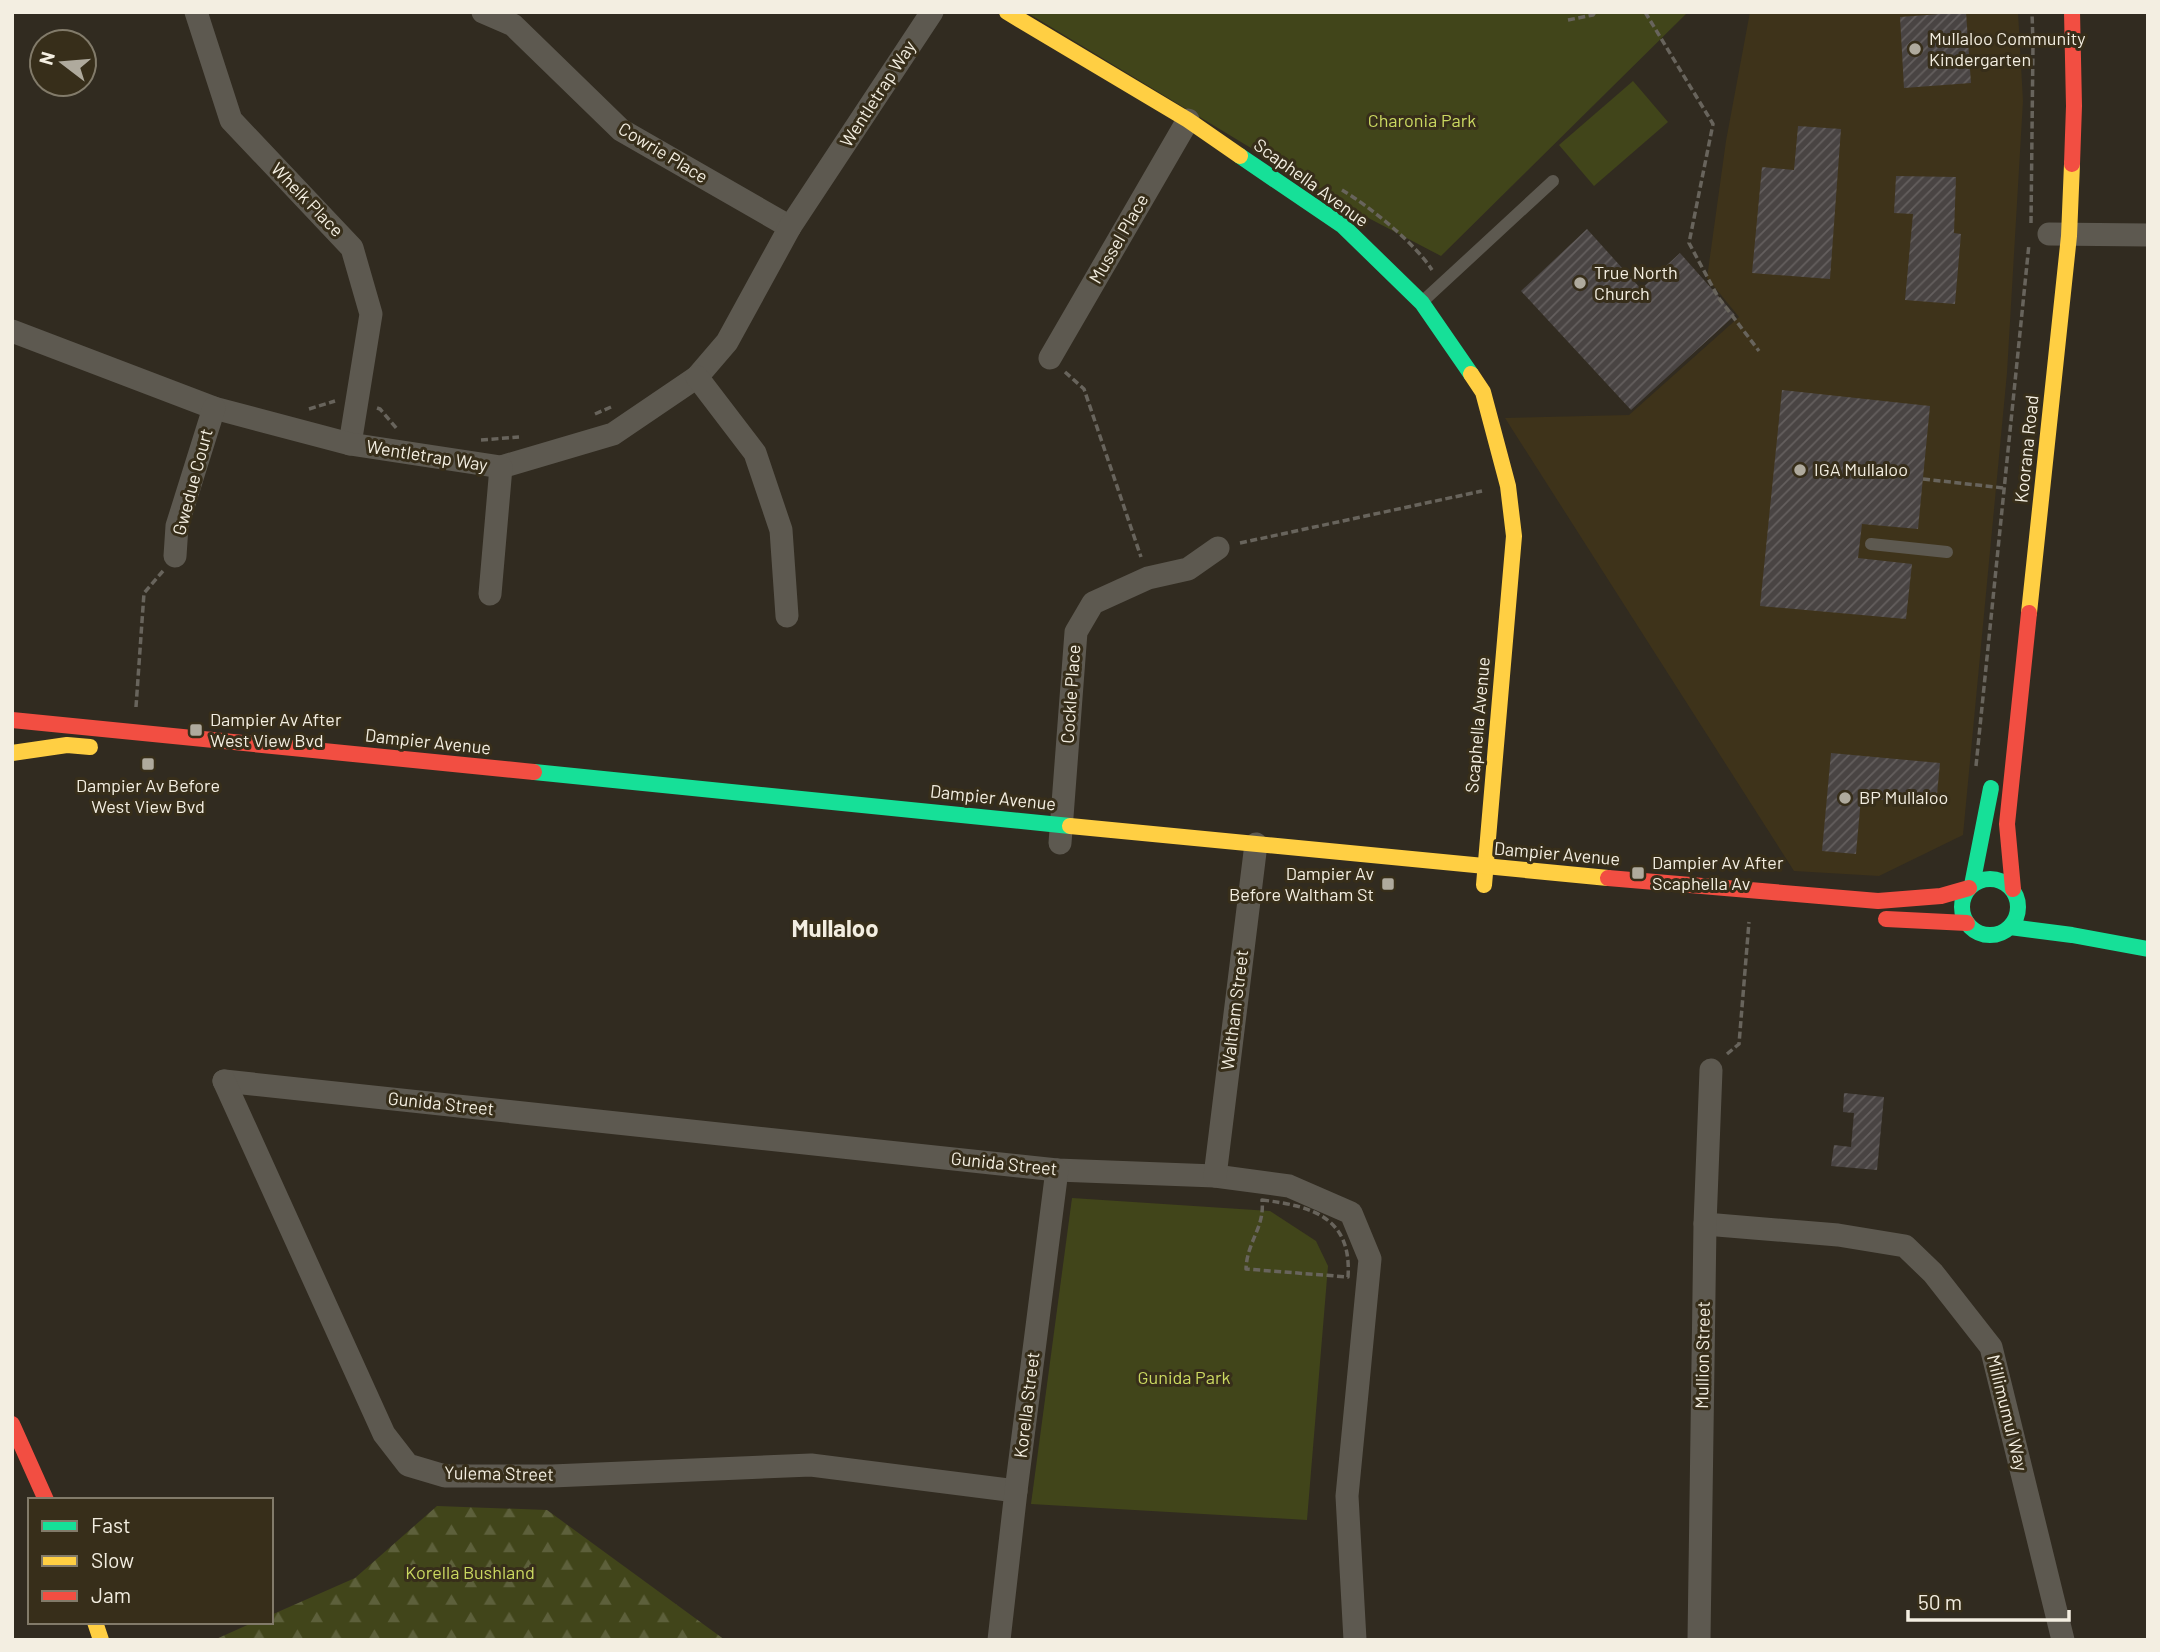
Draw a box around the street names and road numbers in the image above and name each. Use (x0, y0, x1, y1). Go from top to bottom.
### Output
street label: Wentletrap Way (835, 36, 920, 151)
street label: Cowrie Place (615, 117, 712, 187)
street label: Scaphella Avenue (1250, 133, 1373, 231)
street label: Whelk Place (267, 158, 349, 241)
street label: Mussel Place (1084, 190, 1153, 287)
street label: Koorana Road (2009, 394, 2043, 504)
street label: Gwedue Court (167, 426, 217, 538)
street label: Wentletrap Way (365, 435, 489, 475)
street label: Cockle Place (1056, 644, 1084, 744)
street label: Scaphella Avenue (1460, 656, 1494, 794)
street label: Dampier Avenue (364, 723, 492, 759)
street label: Dampier Avenue (929, 779, 1057, 815)
street label: Dampier Avenue (1493, 837, 1621, 869)
street label: Waltham Street (1216, 948, 1252, 1071)
street label: Gunida Street (387, 1086, 495, 1120)
street label: Gunida Street (950, 1146, 1058, 1180)
street label: Mullion Street (1690, 1301, 1714, 1409)
street label: Korella Street (1009, 1351, 1043, 1459)
street label: Millimumul Way (1983, 1352, 2033, 1473)
street label: Yulema Street (444, 1461, 554, 1485)

